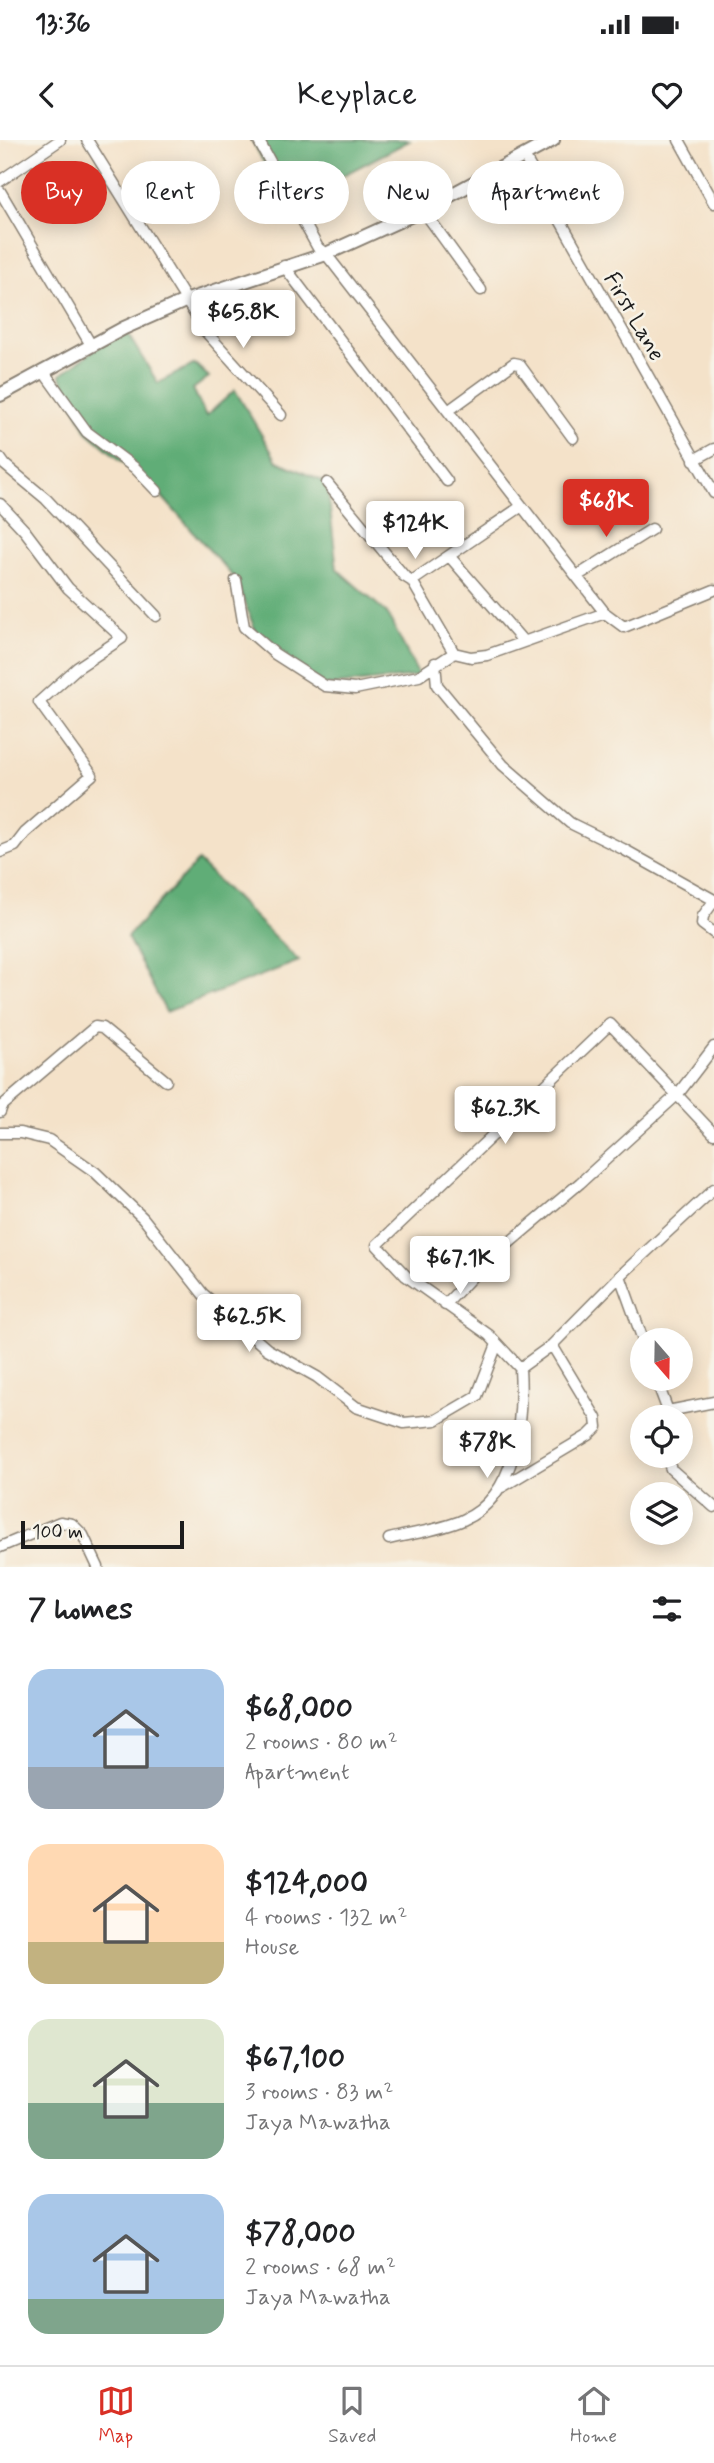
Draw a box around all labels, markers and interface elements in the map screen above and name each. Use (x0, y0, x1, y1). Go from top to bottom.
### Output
text: 13:36 (35, 8, 91, 42)
text: Keyplace (297, 74, 417, 116)
icon: back (28, 76, 66, 114)
icon: heart (648, 76, 686, 114)
chip: Buy (21, 161, 107, 224)
chip: Rent (121, 161, 220, 224)
chip: Filters (234, 161, 349, 224)
chip: New (363, 161, 453, 224)
chip: Apartment (467, 161, 624, 224)
street label: First Lane (596, 267, 671, 367)
pin: $65.8K (186, 290, 300, 350)
text: $65.8K (207, 298, 279, 328)
pin: $68K (565, 480, 647, 539)
text: $68K (579, 487, 633, 517)
pin: $124K (366, 502, 464, 561)
text: $124K (382, 509, 448, 539)
pin: $62.3K (448, 1086, 562, 1146)
text: $62.3K (471, 1094, 539, 1124)
pin: $67.1K (403, 1236, 517, 1296)
text: $67.1K (426, 1244, 494, 1274)
pin: $62.5K (192, 1294, 306, 1354)
text: $62.5K (213, 1302, 285, 1332)
north arrow (630, 1328, 693, 1391)
map controls (630, 1328, 693, 1545)
button: locate (630, 1405, 693, 1468)
pin: $78K (446, 1420, 528, 1480)
text: $78K (459, 1428, 515, 1458)
button: layers (630, 1482, 693, 1545)
scale bar (21, 1518, 184, 1550)
text: 100 m (32, 1520, 83, 1545)
text: 7 homes (28, 1590, 133, 1629)
icon: filters (648, 1590, 686, 1628)
text: $68,000 (245, 1689, 353, 1728)
icon: home (84, 1697, 168, 1781)
text: 2 rooms · 80 m² (245, 1728, 398, 1758)
text: Apartment (245, 1758, 350, 1788)
text: $124,000 (245, 1864, 368, 1903)
icon: home (84, 1872, 168, 1956)
text: 4 rooms · 132 m² (245, 1903, 407, 1933)
text: House (245, 1933, 299, 1963)
text: $67,100 (245, 2039, 345, 2078)
icon: home (84, 2047, 168, 2131)
text: 3 rooms · 83 m² (245, 2078, 393, 2108)
text: Jaya Mawatha (245, 2108, 391, 2138)
text: $78,000 (245, 2214, 356, 2253)
icon: home (84, 2222, 168, 2306)
text: 2 rooms · 68 m² (245, 2253, 396, 2283)
text: Jaya Mawatha (245, 2283, 391, 2313)
tab: Map (97, 2382, 135, 2449)
tab: Saved (328, 2382, 376, 2449)
tab: Home (570, 2382, 617, 2449)

